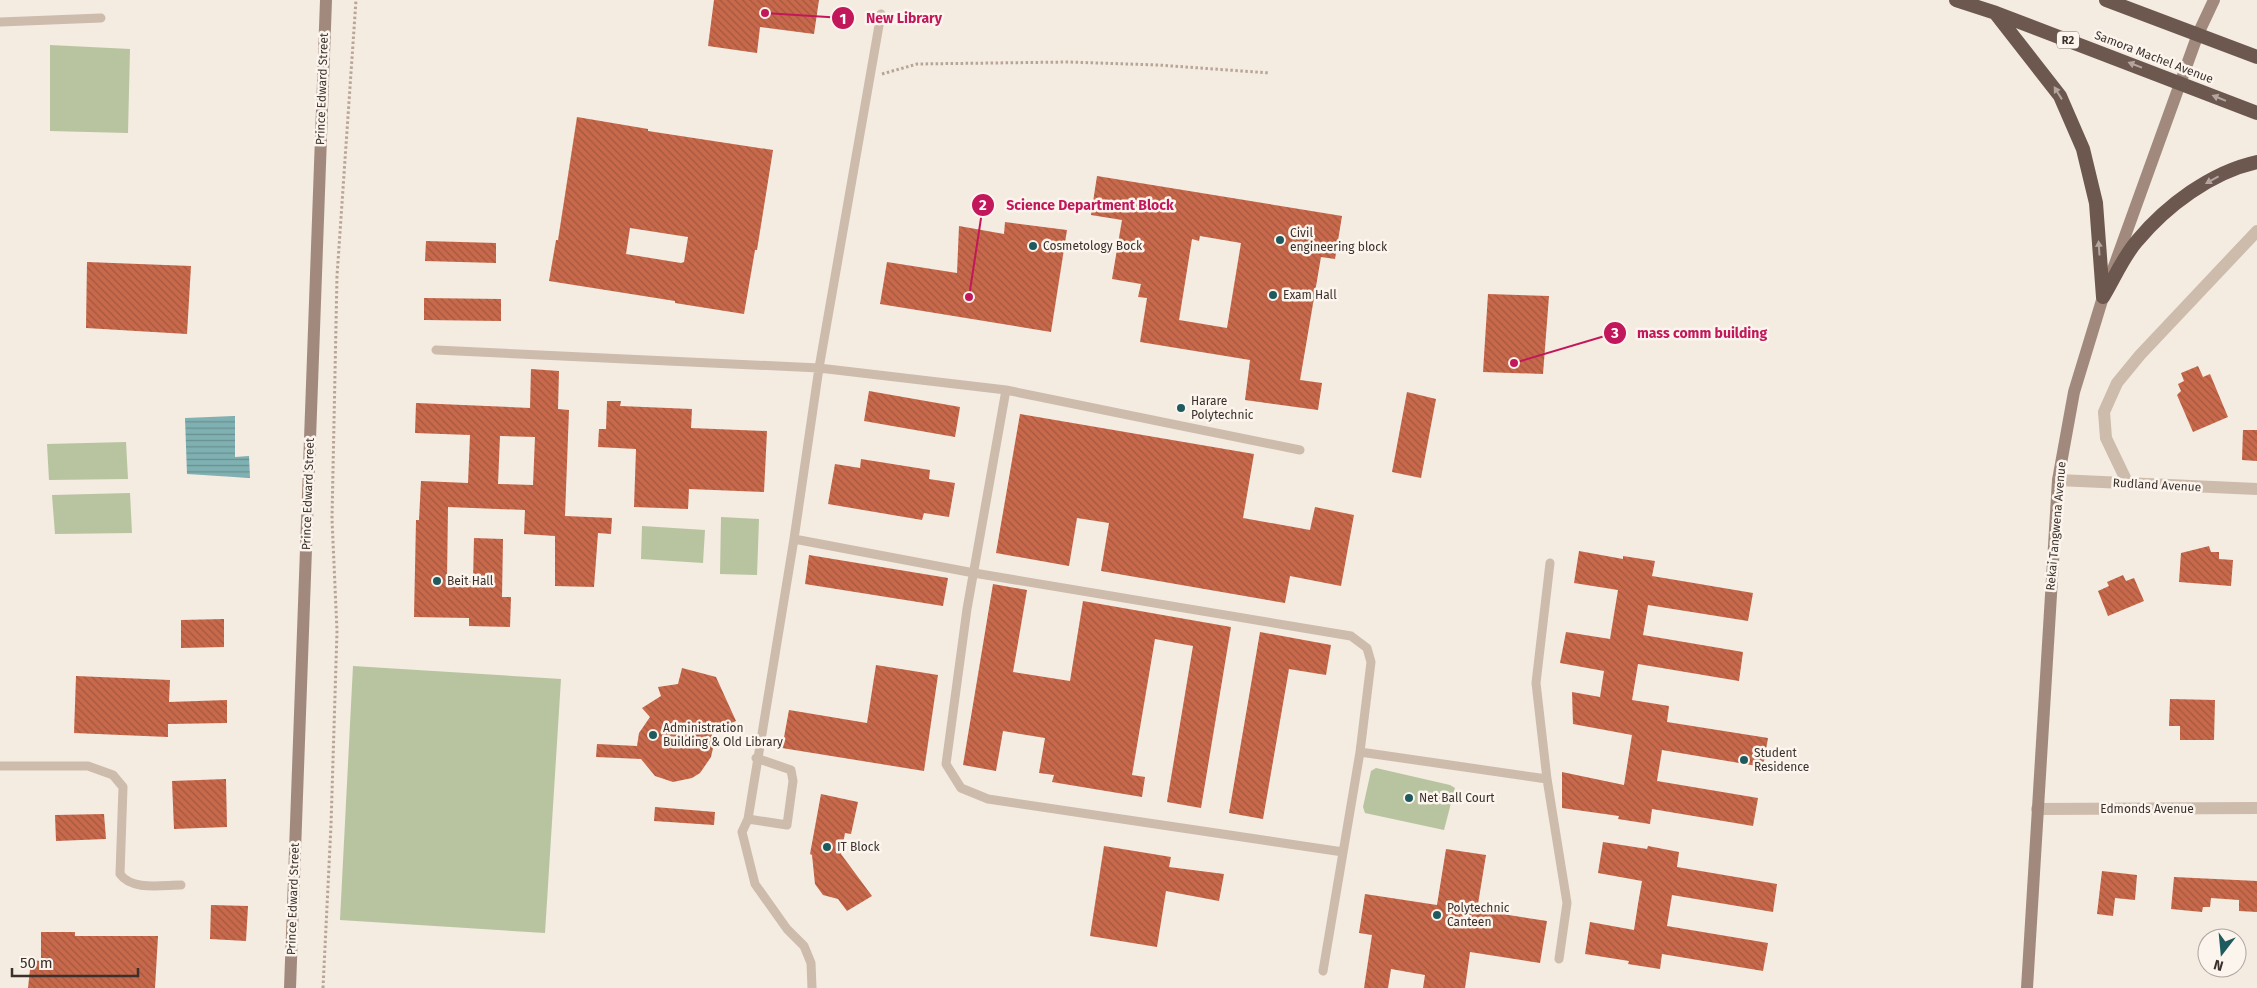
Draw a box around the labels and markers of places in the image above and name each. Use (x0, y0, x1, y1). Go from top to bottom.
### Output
callout: New Library (831, 4, 952, 33)
callout: Science Department Block (971, 190, 1183, 219)
place label: Civil engineering block (1290, 226, 1388, 254)
marker: Civil engineering block (1274, 234, 1286, 246)
place label: Cosmetology Bock (1043, 239, 1143, 253)
marker: Cosmetology Bock (1027, 240, 1039, 252)
place label: Exam Hall (1283, 288, 1337, 302)
marker: Exam Hall (1267, 289, 1279, 301)
callout: mass comm building (1602, 319, 1777, 348)
place label: Harare Polytechnic (1191, 394, 1254, 422)
marker: Harare Polytechnic (1175, 402, 1187, 414)
place label: Beit Hall (447, 574, 494, 588)
marker: Beit Hall (431, 575, 443, 587)
place label: Administration Building & Old Library (663, 721, 783, 749)
marker: Administration Building & Old Library (647, 729, 659, 741)
place label: Student Residence (1754, 746, 1809, 774)
marker: Student Residence (1738, 754, 1750, 766)
place label: Net Ball Court (1419, 791, 1495, 805)
marker: Net Ball Court (1403, 792, 1415, 804)
place label: IT Block (837, 840, 880, 854)
marker: IT Block (821, 841, 833, 853)
place label: Polytechnic Canteen (1447, 901, 1510, 929)
marker: Polytechnic Canteen (1431, 909, 1443, 921)

